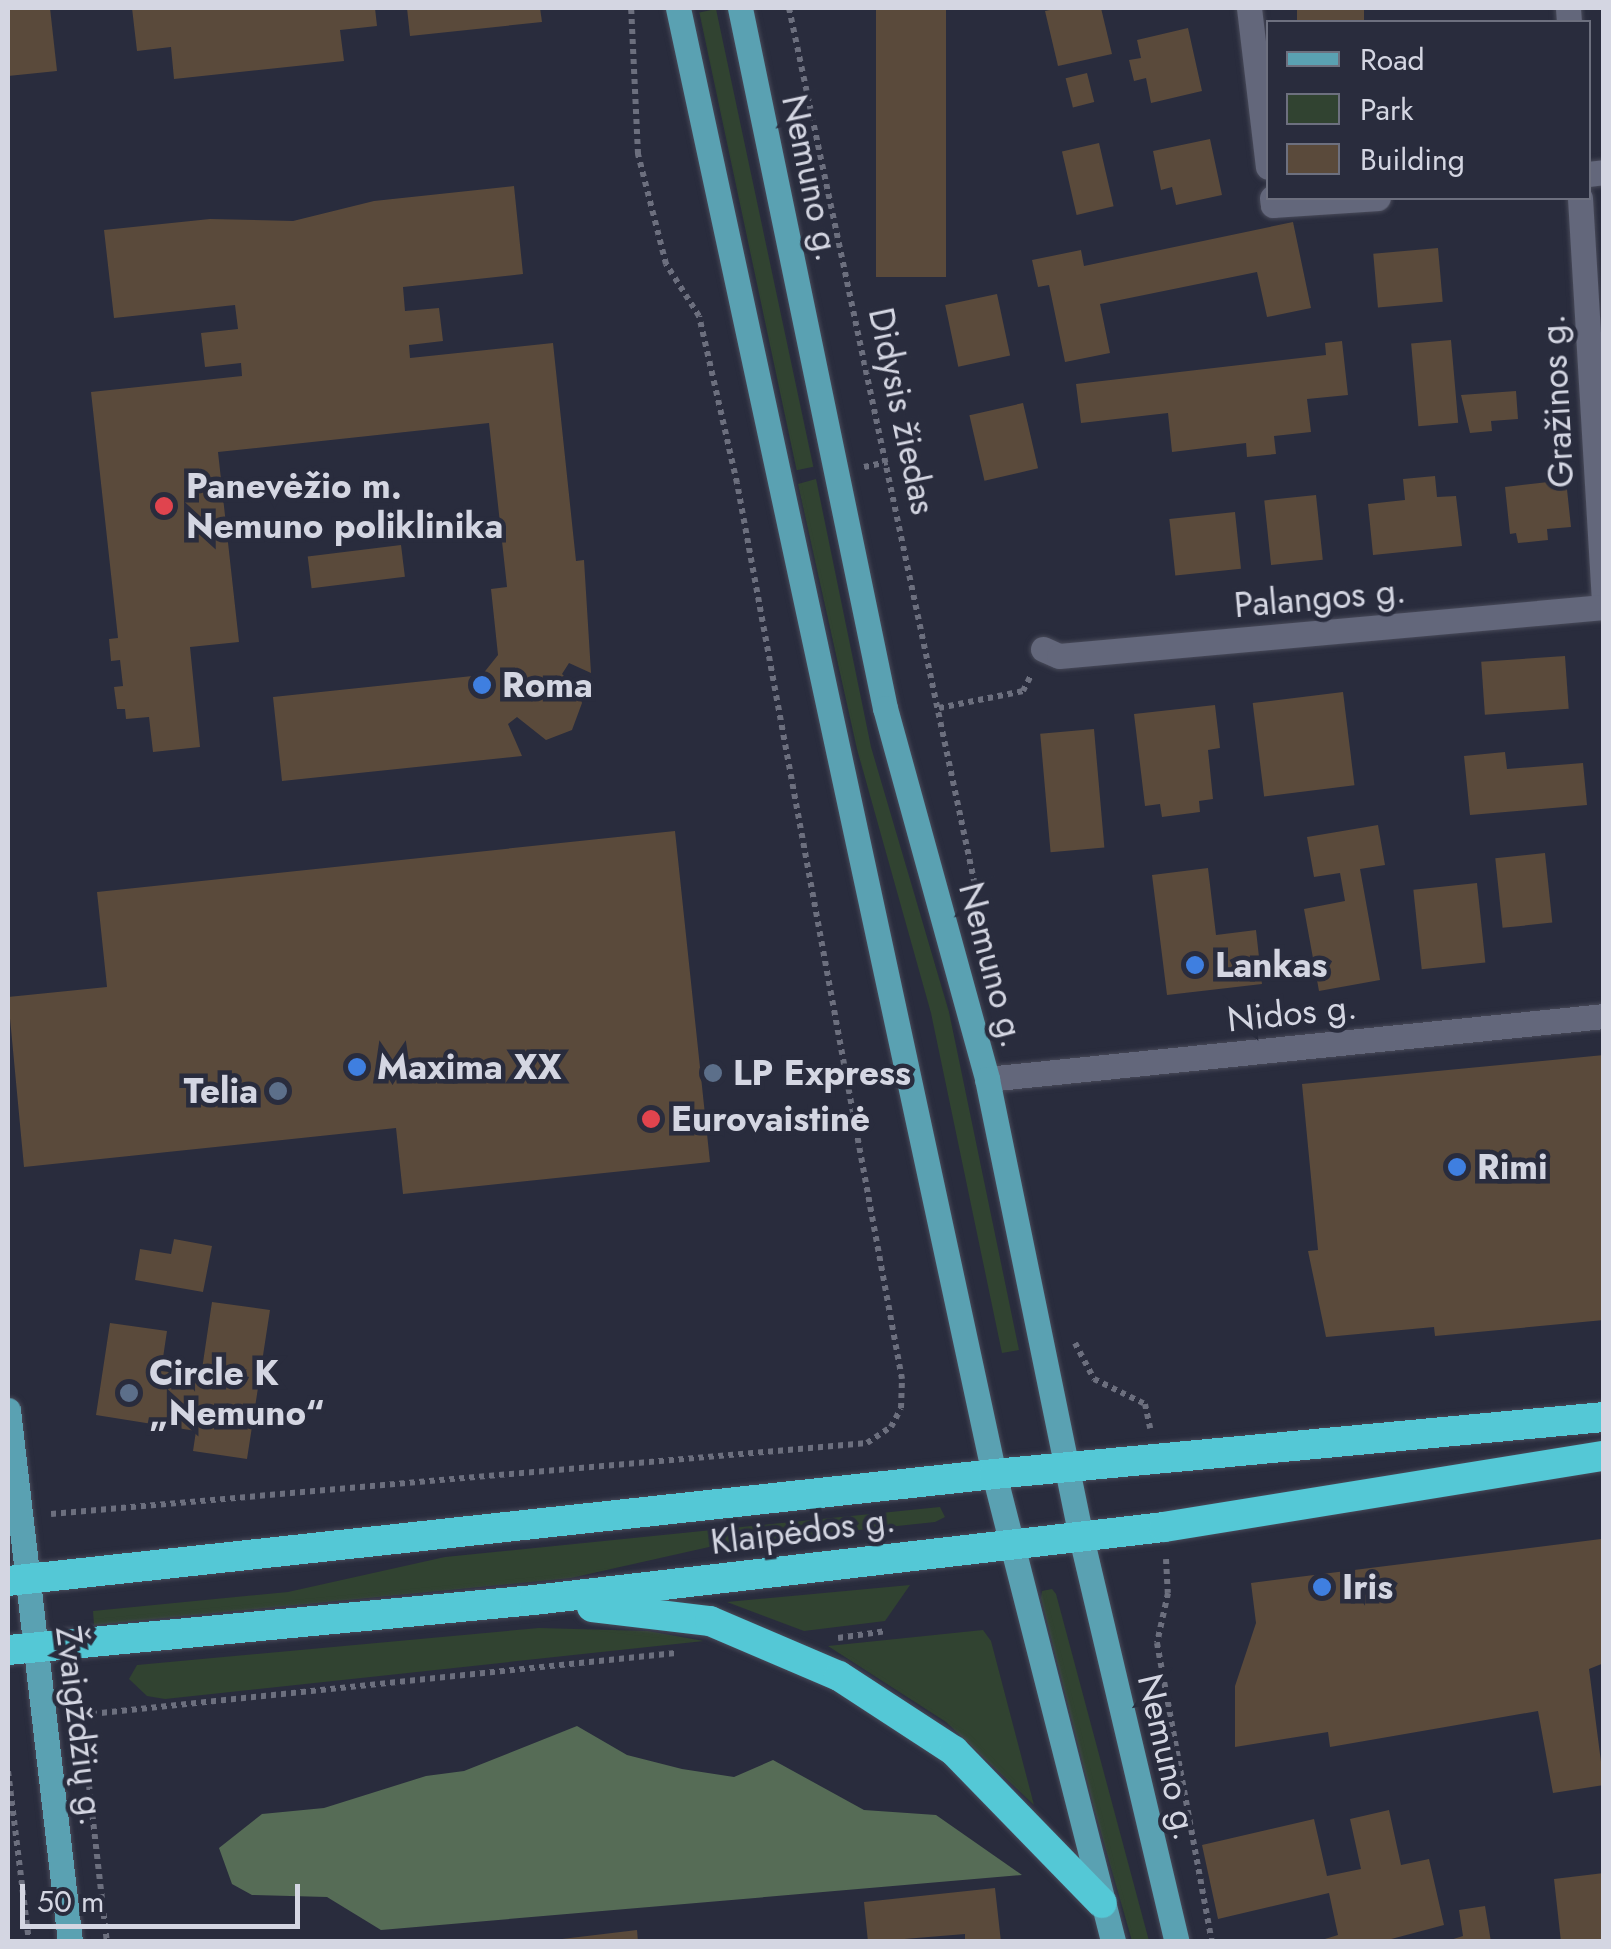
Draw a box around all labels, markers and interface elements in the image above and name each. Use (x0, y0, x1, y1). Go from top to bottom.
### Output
legend (1266, 20, 1591, 200)
text: Road (1360, 38, 1425, 81)
text: Park (1360, 88, 1413, 131)
street label: Nemuno g. (773, 91, 849, 265)
text: Building (1360, 138, 1465, 181)
street label: Didysis žiedas (860, 304, 944, 518)
street label: Gražinos g. (1531, 313, 1583, 489)
place label: Panevėžio m. Nemuno poliklinika (186, 465, 503, 547)
marker: Panevėžio m. Nemuno poliklinika (151, 493, 177, 519)
street label: Palangos g. (1232, 570, 1408, 626)
place label: Roma (502, 664, 593, 706)
marker: Roma (471, 674, 493, 696)
street label: Nemuno g. (950, 878, 1034, 1052)
place label: Lankas (1215, 944, 1327, 986)
marker: Lankas (1184, 954, 1206, 976)
street label: Nidos g. (1225, 985, 1359, 1041)
place label: Maxima XX (377, 1046, 561, 1088)
place label: LP Express (733, 1052, 911, 1094)
marker: Maxima XX (346, 1056, 368, 1078)
marker: LP Express (702, 1062, 724, 1084)
place label: Telia (184, 1070, 258, 1112)
marker: Telia (267, 1080, 289, 1102)
place label: Eurovaistinė (671, 1098, 870, 1140)
marker: Eurovaistinė (640, 1108, 662, 1130)
place label: Rimi (1477, 1146, 1548, 1188)
marker: Rimi (1446, 1156, 1468, 1178)
place label: Circle K „Nemuno“ (149, 1352, 325, 1434)
marker: Circle K „Nemuno“ (118, 1382, 140, 1404)
street label: Klaipėdos g. (708, 1499, 898, 1563)
place label: Iris (1342, 1566, 1393, 1608)
marker: Iris (1311, 1576, 1333, 1598)
street label: Žvaigždžių g. (47, 1624, 113, 1828)
street label: Nemuno g. (1129, 1670, 1207, 1844)
scale bar (25, 1864, 305, 1926)
text: 50 m (37, 1880, 104, 1923)

